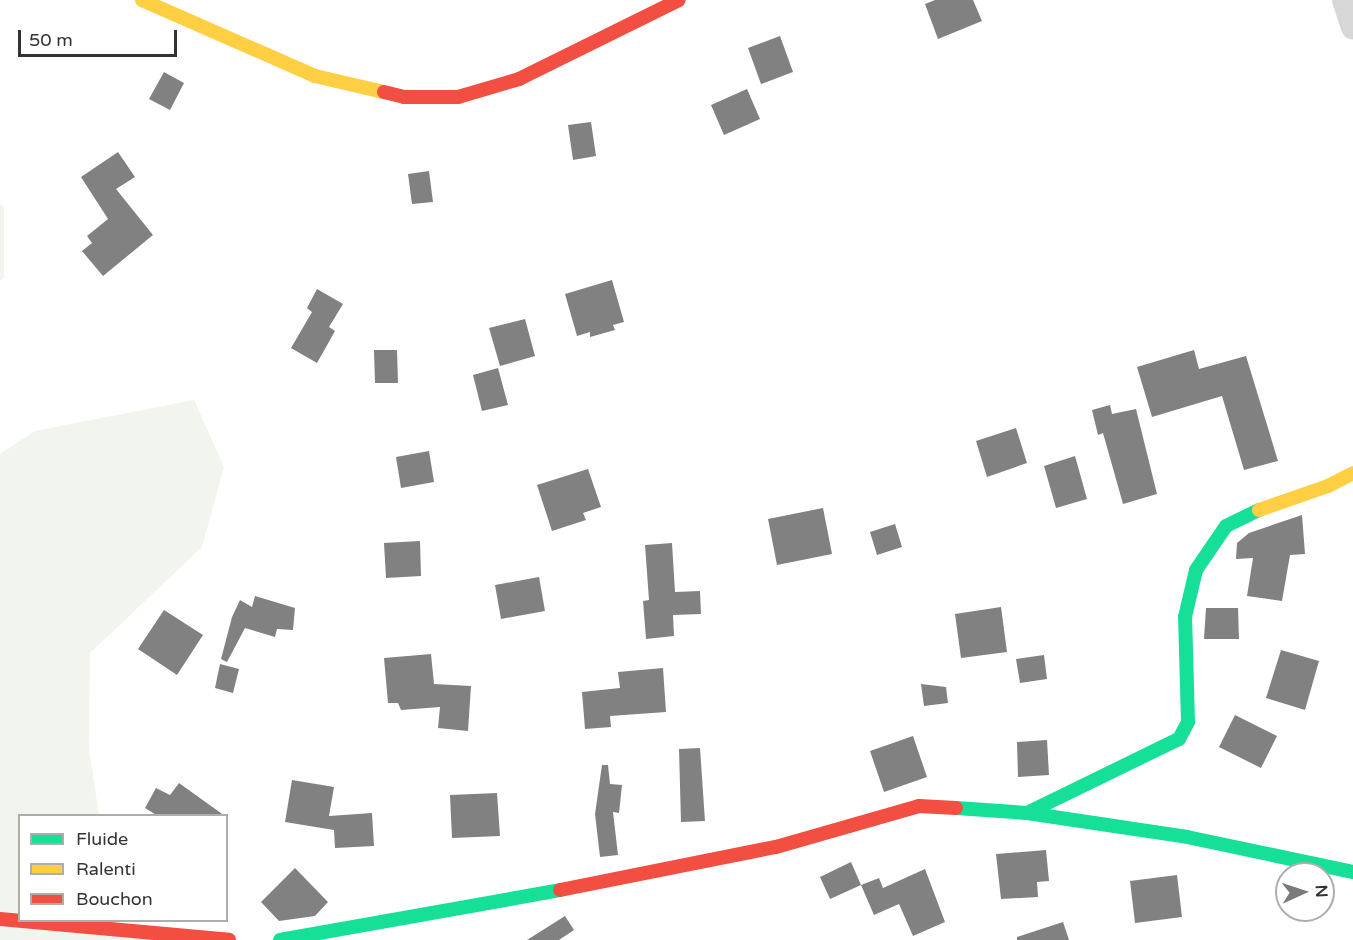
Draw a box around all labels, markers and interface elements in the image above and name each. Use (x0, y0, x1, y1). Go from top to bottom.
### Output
scale bar (21, 18, 180, 56)
text: 50 m (29, 29, 73, 51)
legend (18, 814, 228, 922)
text: Fluide (76, 828, 128, 850)
text: Ralenti (76, 858, 136, 880)
north arrow (1275, 862, 1335, 922)
text: N (1311, 884, 1331, 898)
text: Bouchon (76, 888, 153, 910)

